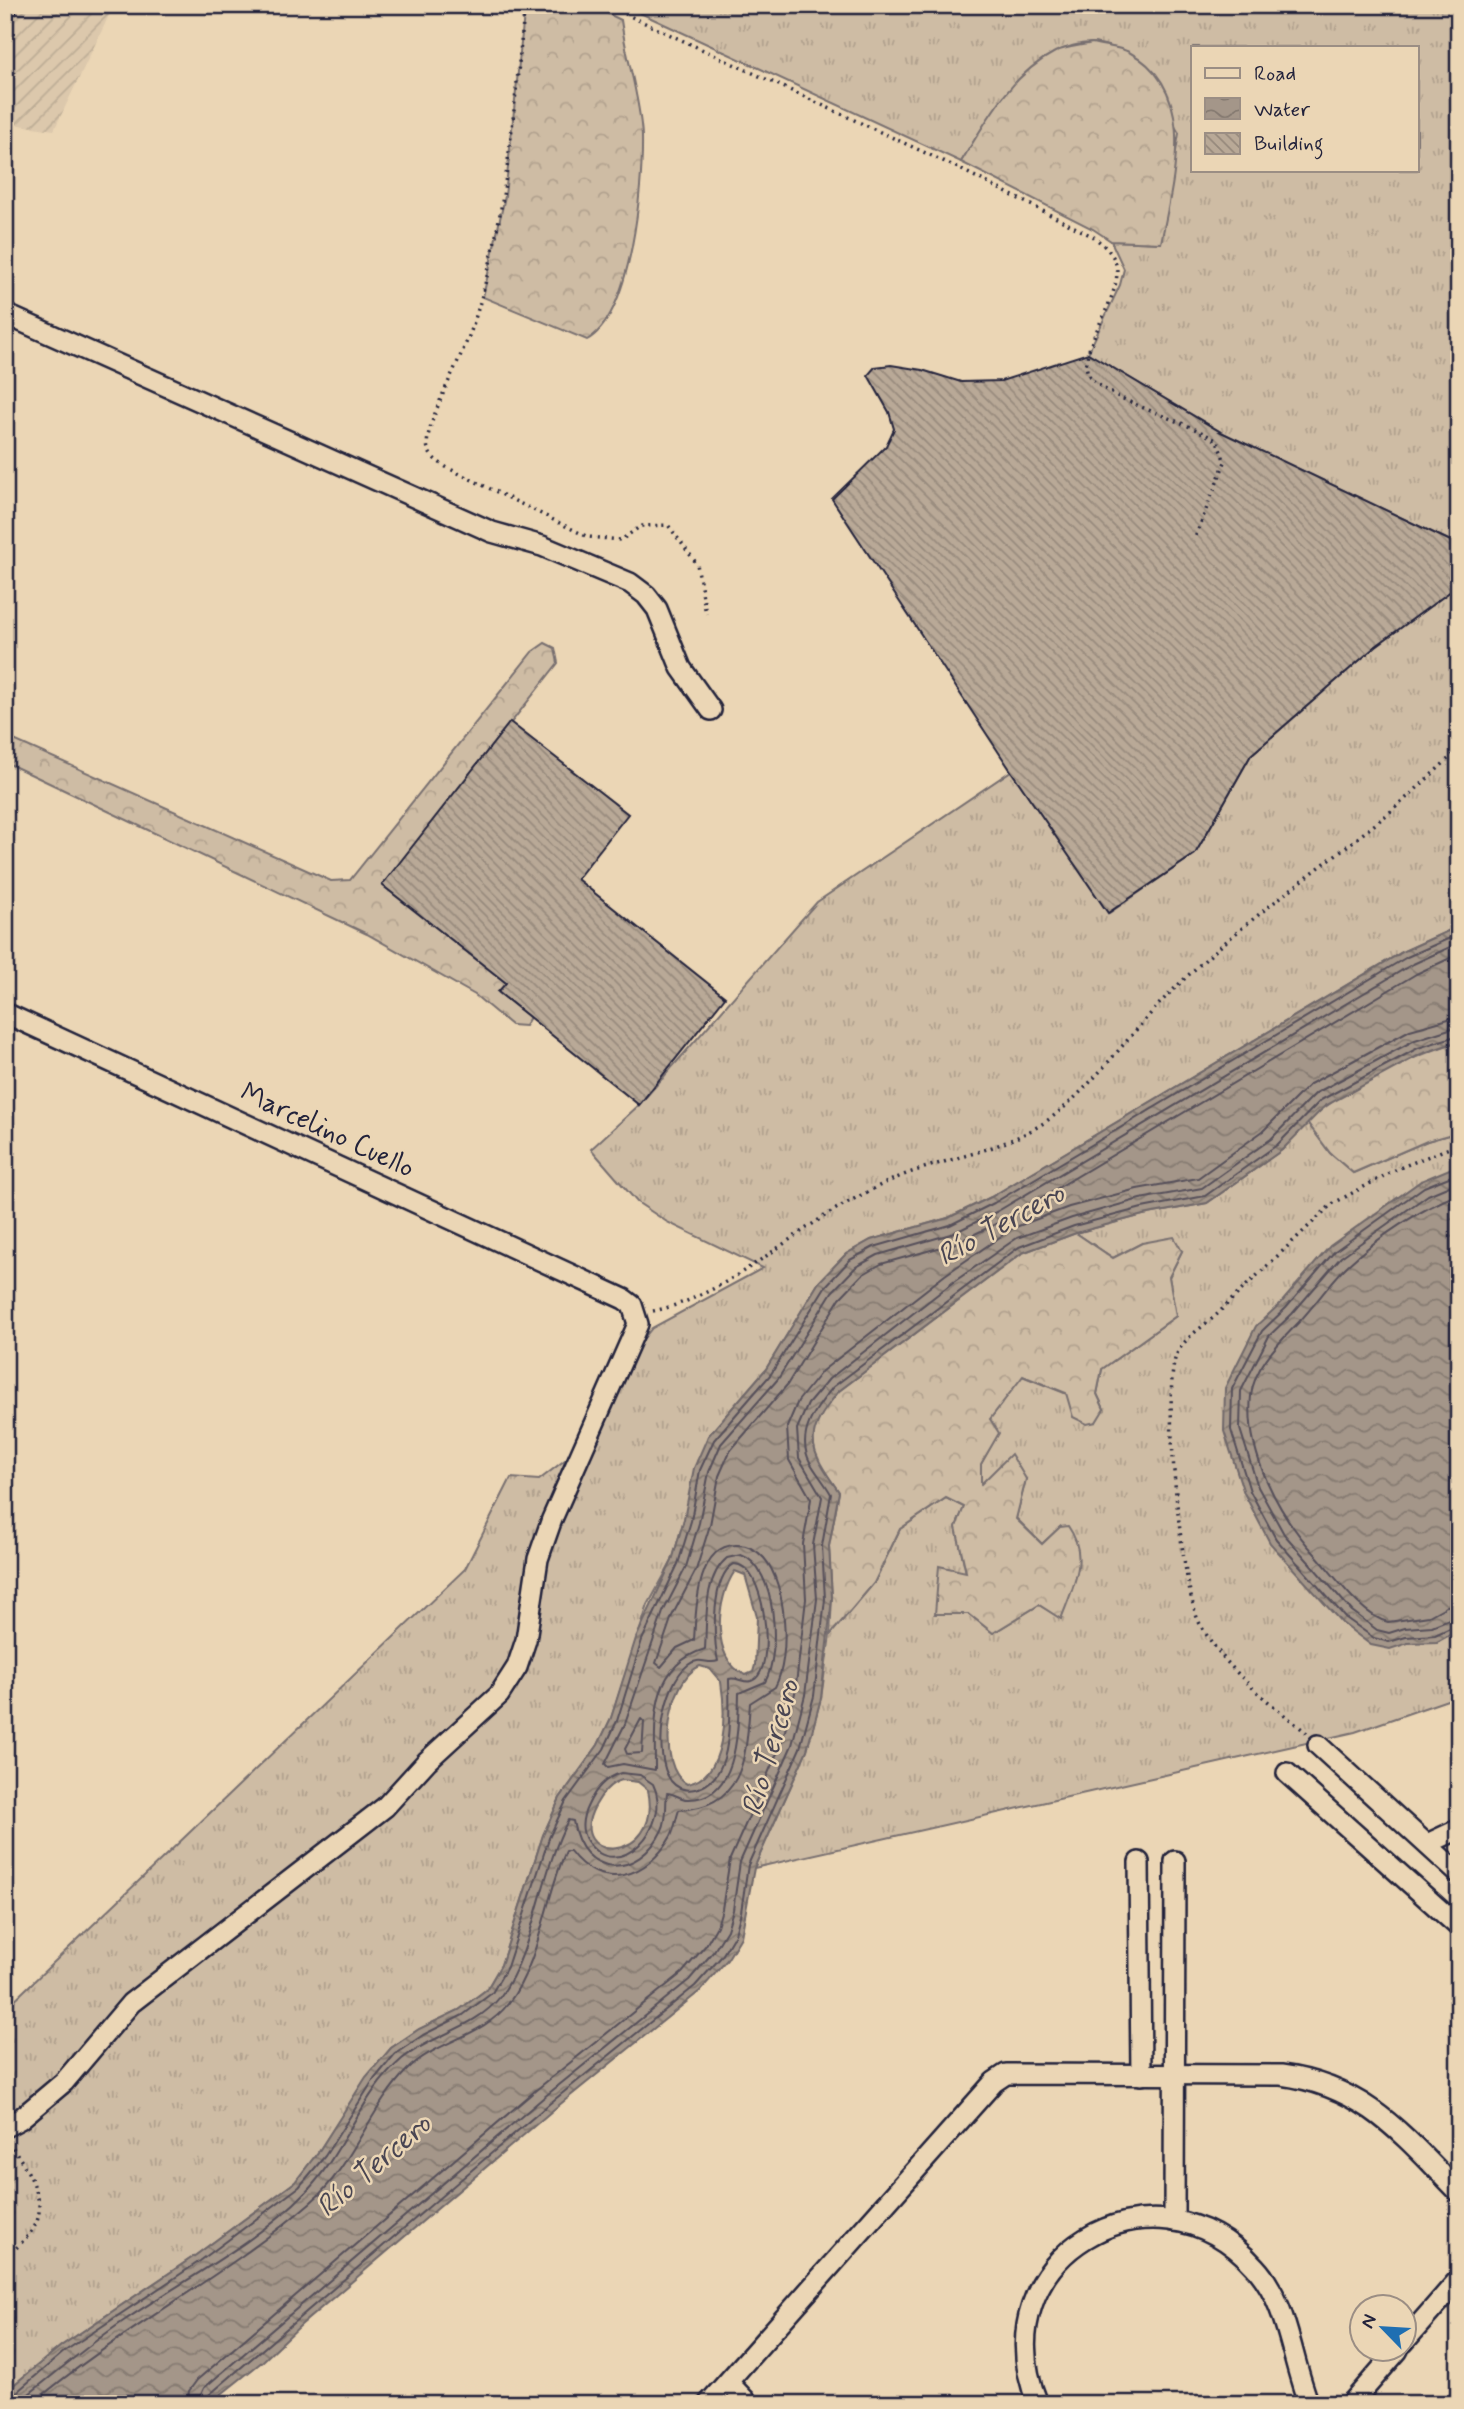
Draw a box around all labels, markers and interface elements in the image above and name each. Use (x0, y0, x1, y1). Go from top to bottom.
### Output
legend (1191, 46, 1418, 172)
text: Road (1254, 60, 1296, 88)
text: Water (1254, 96, 1310, 124)
text: Building (1254, 130, 1324, 160)
street label: Marcelino Cuello (234, 1075, 420, 1187)
water label: Río Tercero (930, 1174, 1073, 1276)
water label: Río Tercero (733, 1674, 809, 1821)
water label: Río Tercero (308, 2105, 440, 2227)
north arrow (1348, 2294, 1418, 2364)
text: N (1355, 2310, 1383, 2332)

